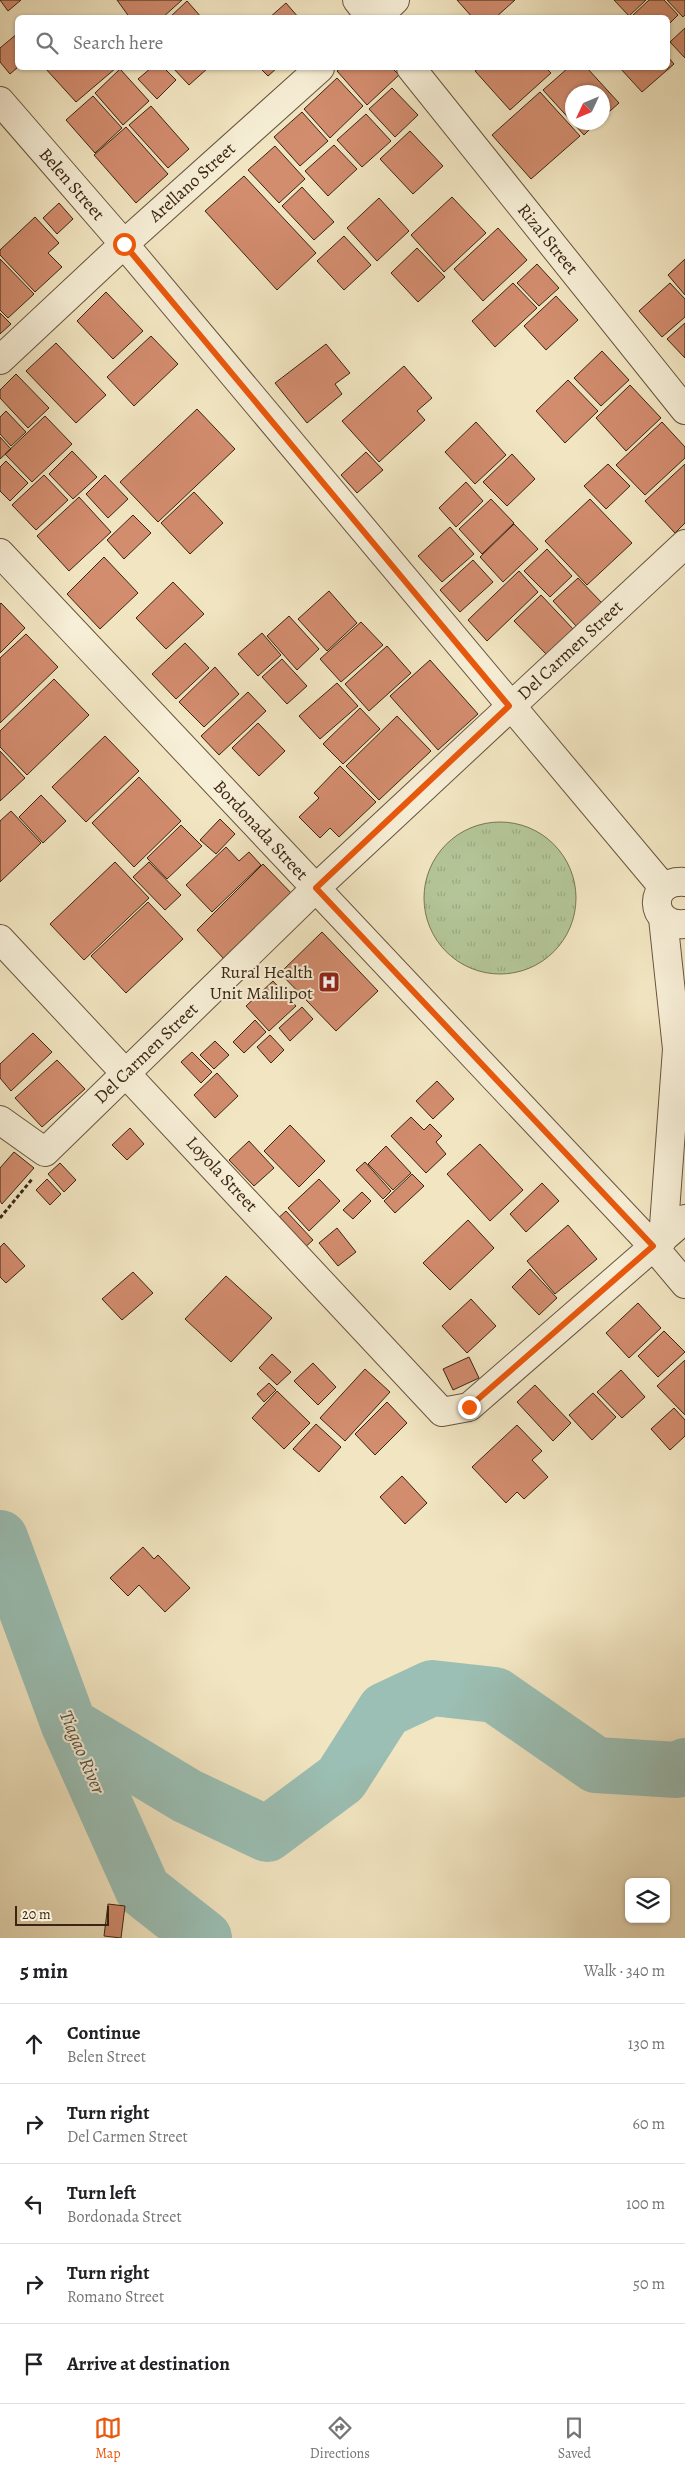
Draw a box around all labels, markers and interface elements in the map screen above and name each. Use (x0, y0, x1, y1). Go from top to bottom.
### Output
search box (15, 15, 670, 70)
icon: search (33, 29, 61, 57)
text: Search here (73, 30, 163, 56)
north arrow (565, 85, 610, 130)
street label: Arellano Street (143, 137, 240, 228)
street label: Belen Street (34, 143, 110, 225)
street label: Rizal Street (512, 199, 584, 280)
route start (113, 233, 136, 256)
street label: Del Carmen Street (512, 595, 628, 705)
street label: Bordonada Street (208, 775, 314, 885)
place label: Rural Health Unit Malilipot (210, 960, 313, 1005)
hospital icon: Rural Health Unit Malilipot (317, 970, 341, 994)
street label: Del Carmen Street (89, 997, 203, 1109)
street label: Loyola Street (181, 1131, 263, 1217)
route end (458, 1396, 481, 1419)
water label: Tiagao River (53, 1706, 112, 1799)
map controls (625, 1878, 670, 1923)
button: layers (625, 1878, 670, 1923)
scale bar (15, 1903, 109, 1926)
text: 20 m (22, 1905, 51, 1924)
text: 5 min (20, 1957, 68, 1985)
text: Walk · 340 m (584, 1960, 665, 1982)
text: Continue (67, 2020, 141, 2046)
icon: ahead (20, 2030, 48, 2058)
text: 130 m (628, 2033, 665, 2055)
text: Belen Street (67, 2046, 146, 2068)
text: Turn right (67, 2100, 149, 2126)
icon: right (20, 2110, 48, 2138)
text: 60 m (633, 2113, 665, 2135)
text: Del Carmen Street (67, 2126, 188, 2148)
text: Turn left (67, 2180, 136, 2206)
icon: left (20, 2190, 48, 2218)
text: 100 m (626, 2193, 665, 2215)
text: Bordonada Street (67, 2206, 182, 2228)
text: Turn right (67, 2260, 149, 2286)
icon: right (20, 2270, 48, 2298)
text: 50 m (633, 2273, 665, 2295)
text: Romano Street (67, 2286, 164, 2308)
icon: arrive (20, 2350, 48, 2378)
text: Arrive at destination (67, 2351, 230, 2377)
tab: Map (94, 2414, 122, 2463)
tab: Directions (310, 2414, 370, 2463)
tab: Saved (558, 2414, 591, 2463)

